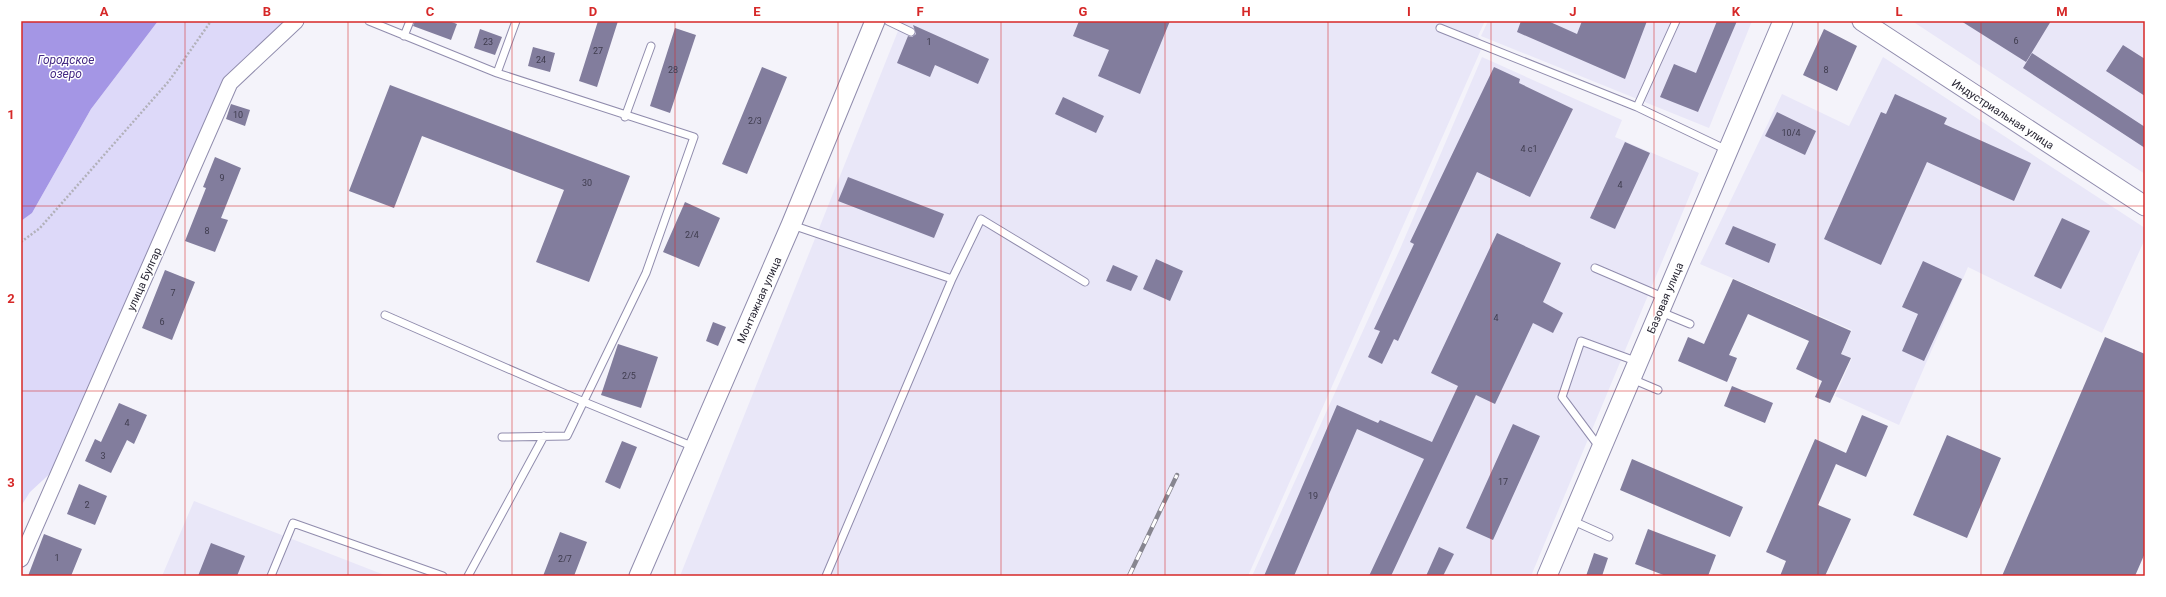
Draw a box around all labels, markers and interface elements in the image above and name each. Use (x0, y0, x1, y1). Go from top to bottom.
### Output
text: A (100, 4, 109, 19)
text: B (263, 4, 271, 19)
text: C (426, 4, 435, 19)
text: D (589, 4, 597, 19)
text: E (753, 4, 761, 19)
text: F (916, 4, 924, 19)
text: G (1079, 4, 1088, 19)
text: H (1241, 4, 1251, 19)
text: I (1407, 4, 1411, 19)
text: J (1569, 4, 1577, 19)
text: K (1732, 4, 1741, 19)
text: L (1895, 4, 1903, 19)
text: M (2056, 4, 2068, 19)
house number: 6 (2013, 36, 2019, 46)
house number: 23 (483, 37, 493, 47)
house number: 1 (926, 37, 932, 47)
house number: 27 (593, 46, 603, 56)
water label: Городское озеро (38, 53, 94, 81)
house number: 24 (536, 55, 546, 65)
house number: 28 (668, 65, 678, 75)
house number: 8 (1823, 65, 1829, 75)
street label: Индустриальная улица (1949, 77, 2056, 152)
text: 1 (7, 107, 15, 122)
house number: 10 (233, 110, 243, 120)
house number: 2/3 (748, 116, 762, 126)
house number: 10/4 (1782, 128, 1800, 138)
house number: 4 с1 (1520, 144, 1538, 154)
house number: 9 (219, 173, 225, 183)
house number: 30 (582, 178, 592, 188)
house number: 4 (1617, 180, 1623, 190)
house number: 8 (204, 226, 210, 236)
house number: 2/4 (685, 230, 699, 240)
street label: улица Булгар (125, 246, 164, 313)
street label: Монтажная улица (735, 255, 784, 345)
street label: Базовая улица (1645, 261, 1686, 336)
house number: 7 (170, 288, 176, 298)
text: 2 (7, 291, 15, 306)
house number: 4 (1493, 313, 1499, 323)
house number: 6 (159, 317, 165, 327)
house number: 2/5 (622, 371, 636, 381)
house number: 4 (124, 418, 130, 428)
house number: 3 (100, 451, 106, 461)
text: 3 (7, 475, 15, 490)
house number: 17 (1498, 477, 1508, 487)
house number: 19 (1308, 491, 1318, 501)
house number: 2 (84, 500, 90, 510)
house number: 1 (54, 553, 60, 563)
house number: 2/7 (558, 554, 572, 564)

